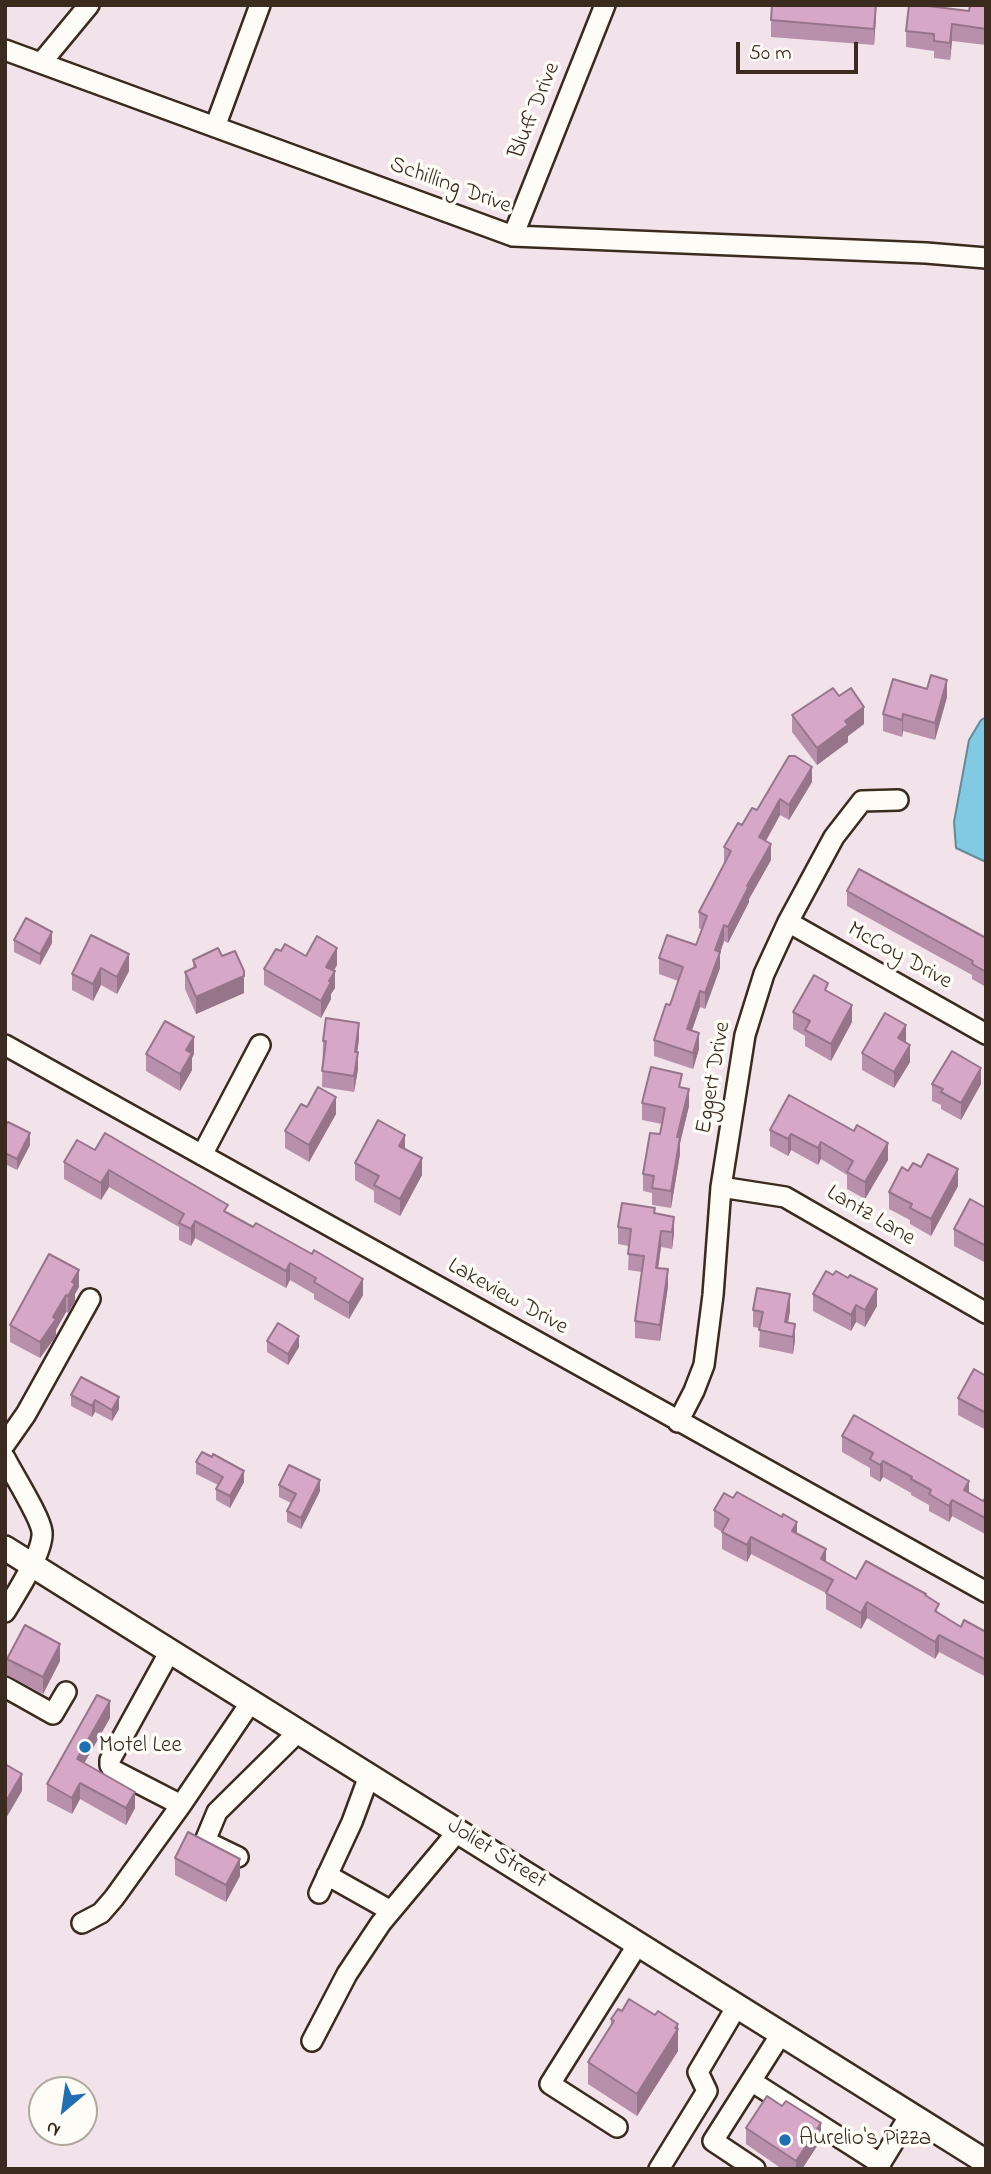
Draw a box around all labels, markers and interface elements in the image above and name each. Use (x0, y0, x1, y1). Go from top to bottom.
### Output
scale bar (739, 28, 862, 72)
text: 50 m (749, 39, 792, 69)
street label: Bluff Drive (504, 59, 568, 163)
street label: Schilling Drive (385, 152, 515, 222)
street label: McCoy Drive (842, 917, 956, 997)
street label: Eggert Drive (692, 1020, 738, 1136)
street label: Lantz Lane (821, 1181, 919, 1253)
street label: Lakeview Drive (442, 1254, 572, 1342)
place label: Motel Lee (99, 1733, 182, 1761)
marker: Motel Lee (77, 1739, 93, 1755)
street label: Joliet Street (441, 1814, 551, 1896)
north arrow (28, 2076, 98, 2146)
text: N (41, 2113, 66, 2143)
place label: Aurelio's Pizza (799, 2126, 931, 2154)
marker: Aurelio's Pizza (777, 2132, 793, 2148)

